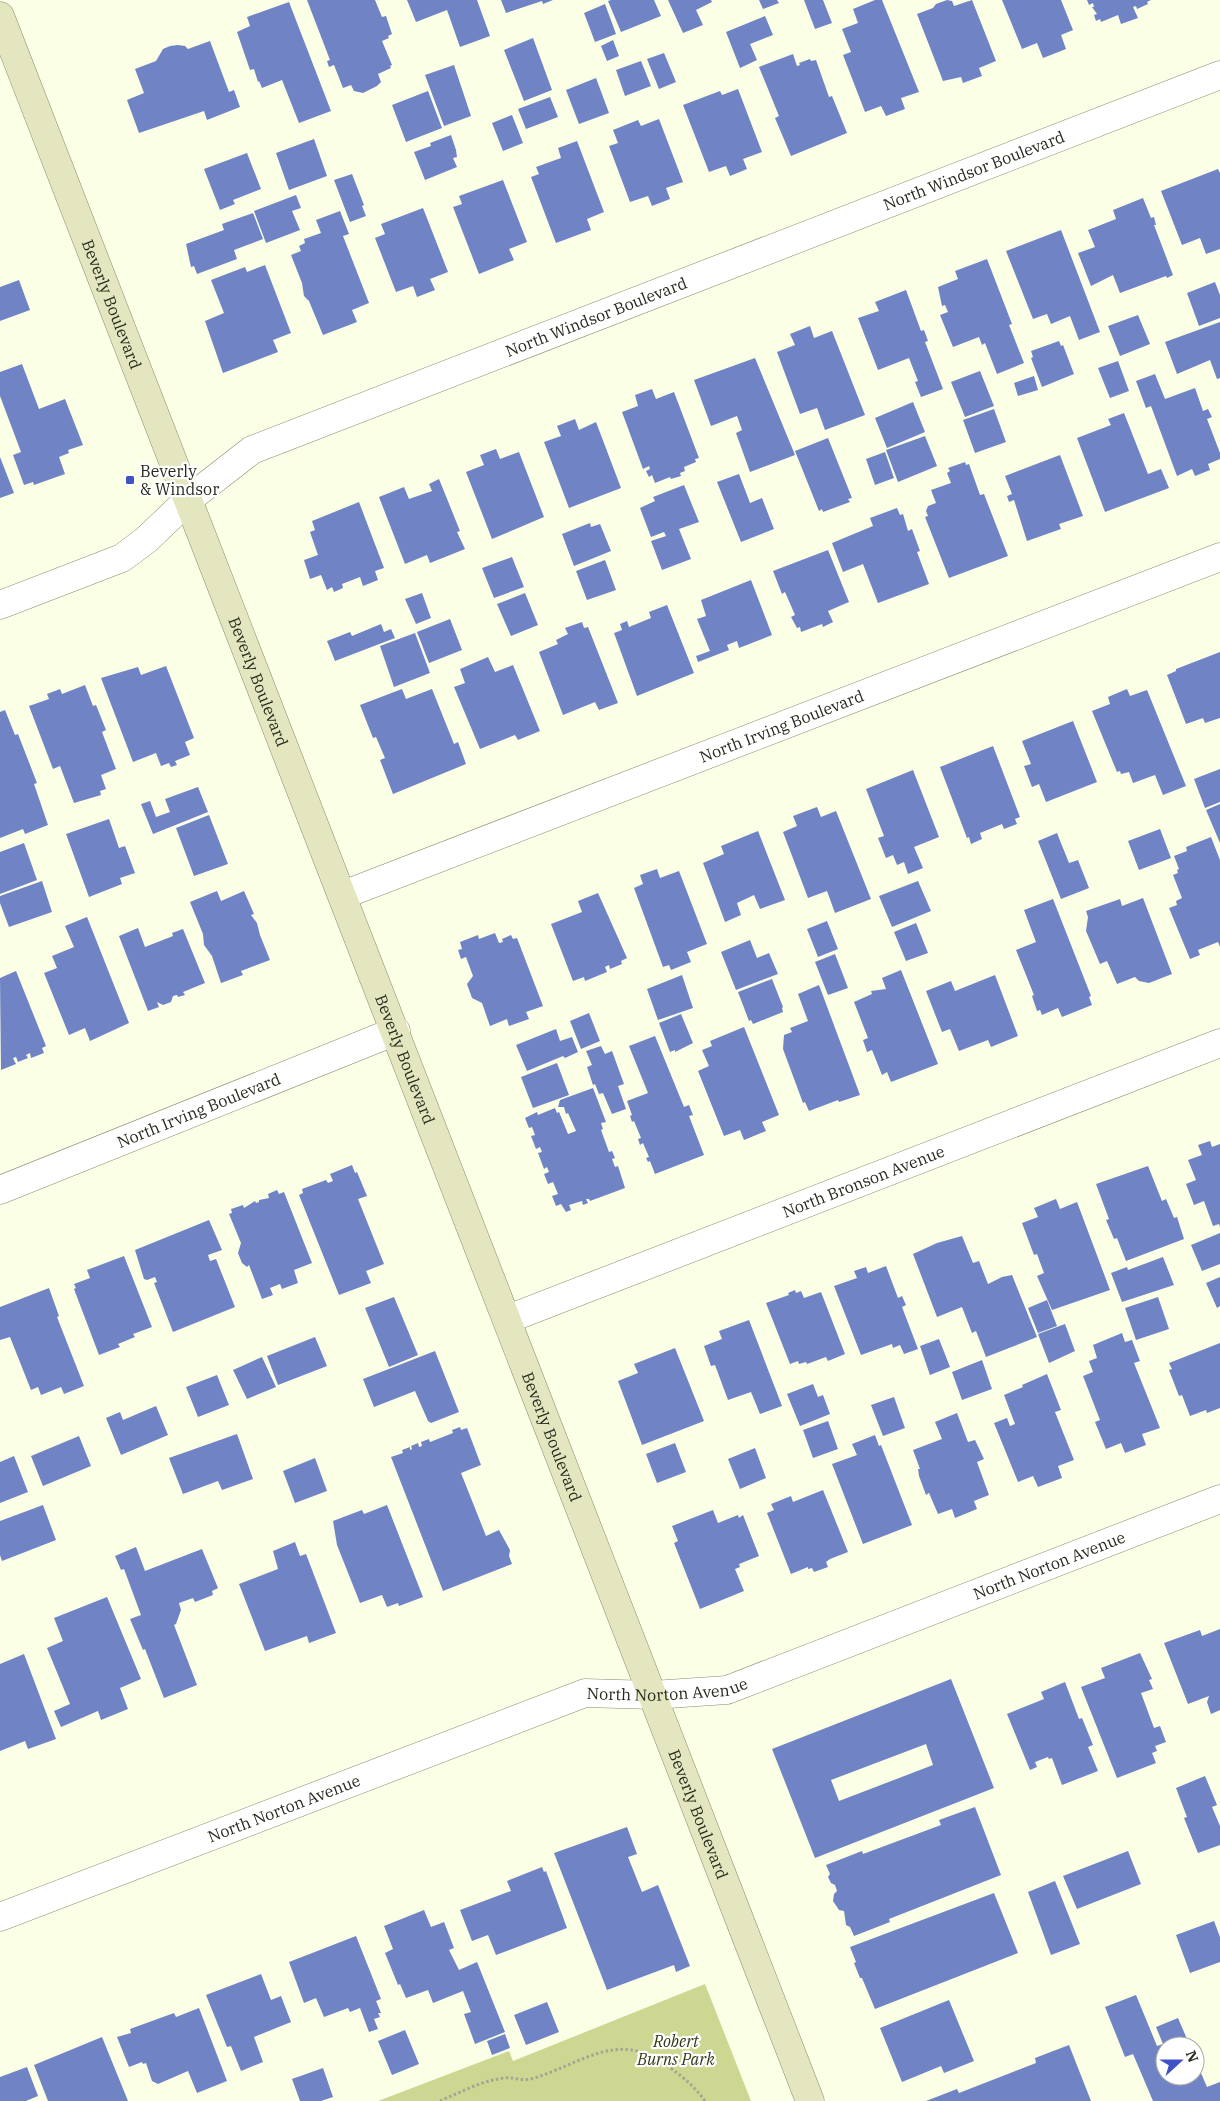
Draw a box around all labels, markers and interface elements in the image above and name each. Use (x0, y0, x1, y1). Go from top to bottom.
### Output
street label: North Windsor Boulevard (880, 126, 1068, 215)
street label: Beverly Boulevard (78, 236, 146, 372)
street label: North Windsor Boulevard (503, 272, 690, 361)
place label: Beverly & Windsor (140, 461, 219, 499)
marker: Beverly & Windsor (124, 474, 136, 486)
street label: Beverly Boulevard (224, 614, 293, 749)
street label: North Irving Boulevard (697, 685, 867, 767)
street label: Beverly Boulevard (371, 991, 440, 1127)
street label: North Irving Boulevard (114, 1068, 283, 1152)
street label: North Bronson Avenue (779, 1141, 947, 1222)
street label: Beverly Boulevard (518, 1369, 586, 1504)
street label: North Norton Avenue (970, 1527, 1128, 1604)
street label: North Norton Avenue (586, 1673, 750, 1705)
street label: Beverly Boulevard (664, 1746, 733, 1882)
street label: North Norton Avenue (205, 1770, 363, 1847)
park label: Robert Burns Park (636, 2031, 715, 2069)
north arrow (1155, 2036, 1205, 2086)
text: N (1182, 2048, 1203, 2065)

